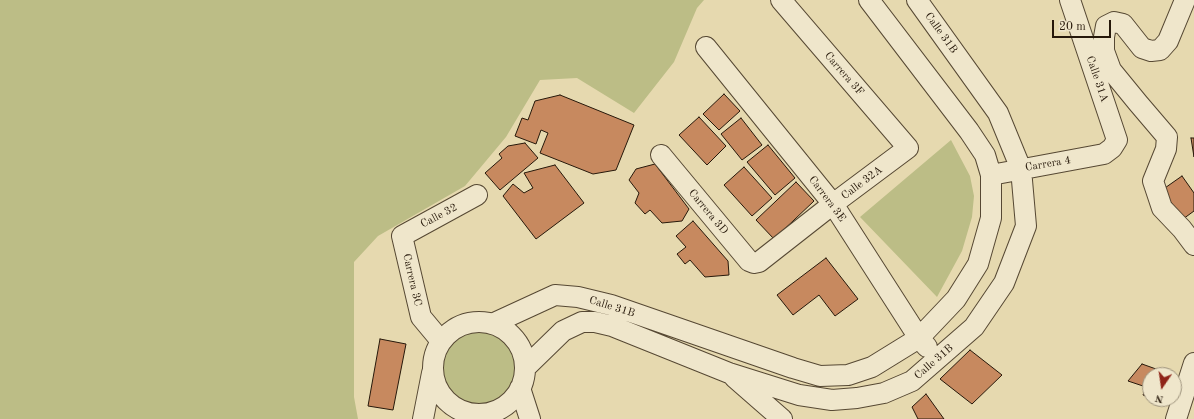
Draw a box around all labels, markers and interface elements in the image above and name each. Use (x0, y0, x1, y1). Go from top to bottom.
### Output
street label: Calle 31B (922, 10, 960, 56)
scale bar (1054, 12, 1113, 38)
text: 20 m (1059, 21, 1086, 33)
street label: Carrera 3F (821, 49, 867, 99)
street label: Calle 31A (1083, 54, 1111, 104)
street label: Carrera 4 (1024, 153, 1072, 175)
street label: Calle 32A (839, 163, 885, 203)
street label: Carrera 3E (806, 174, 848, 224)
street label: Carrera 3D (685, 187, 731, 237)
street label: Calle 32 (418, 201, 460, 231)
street label: Carrera 3C (400, 252, 424, 308)
street label: Calle 31B (587, 294, 637, 320)
street label: Calle 31B (912, 342, 956, 382)
north arrow (1142, 367, 1182, 407)
text: N (1154, 392, 1165, 405)

